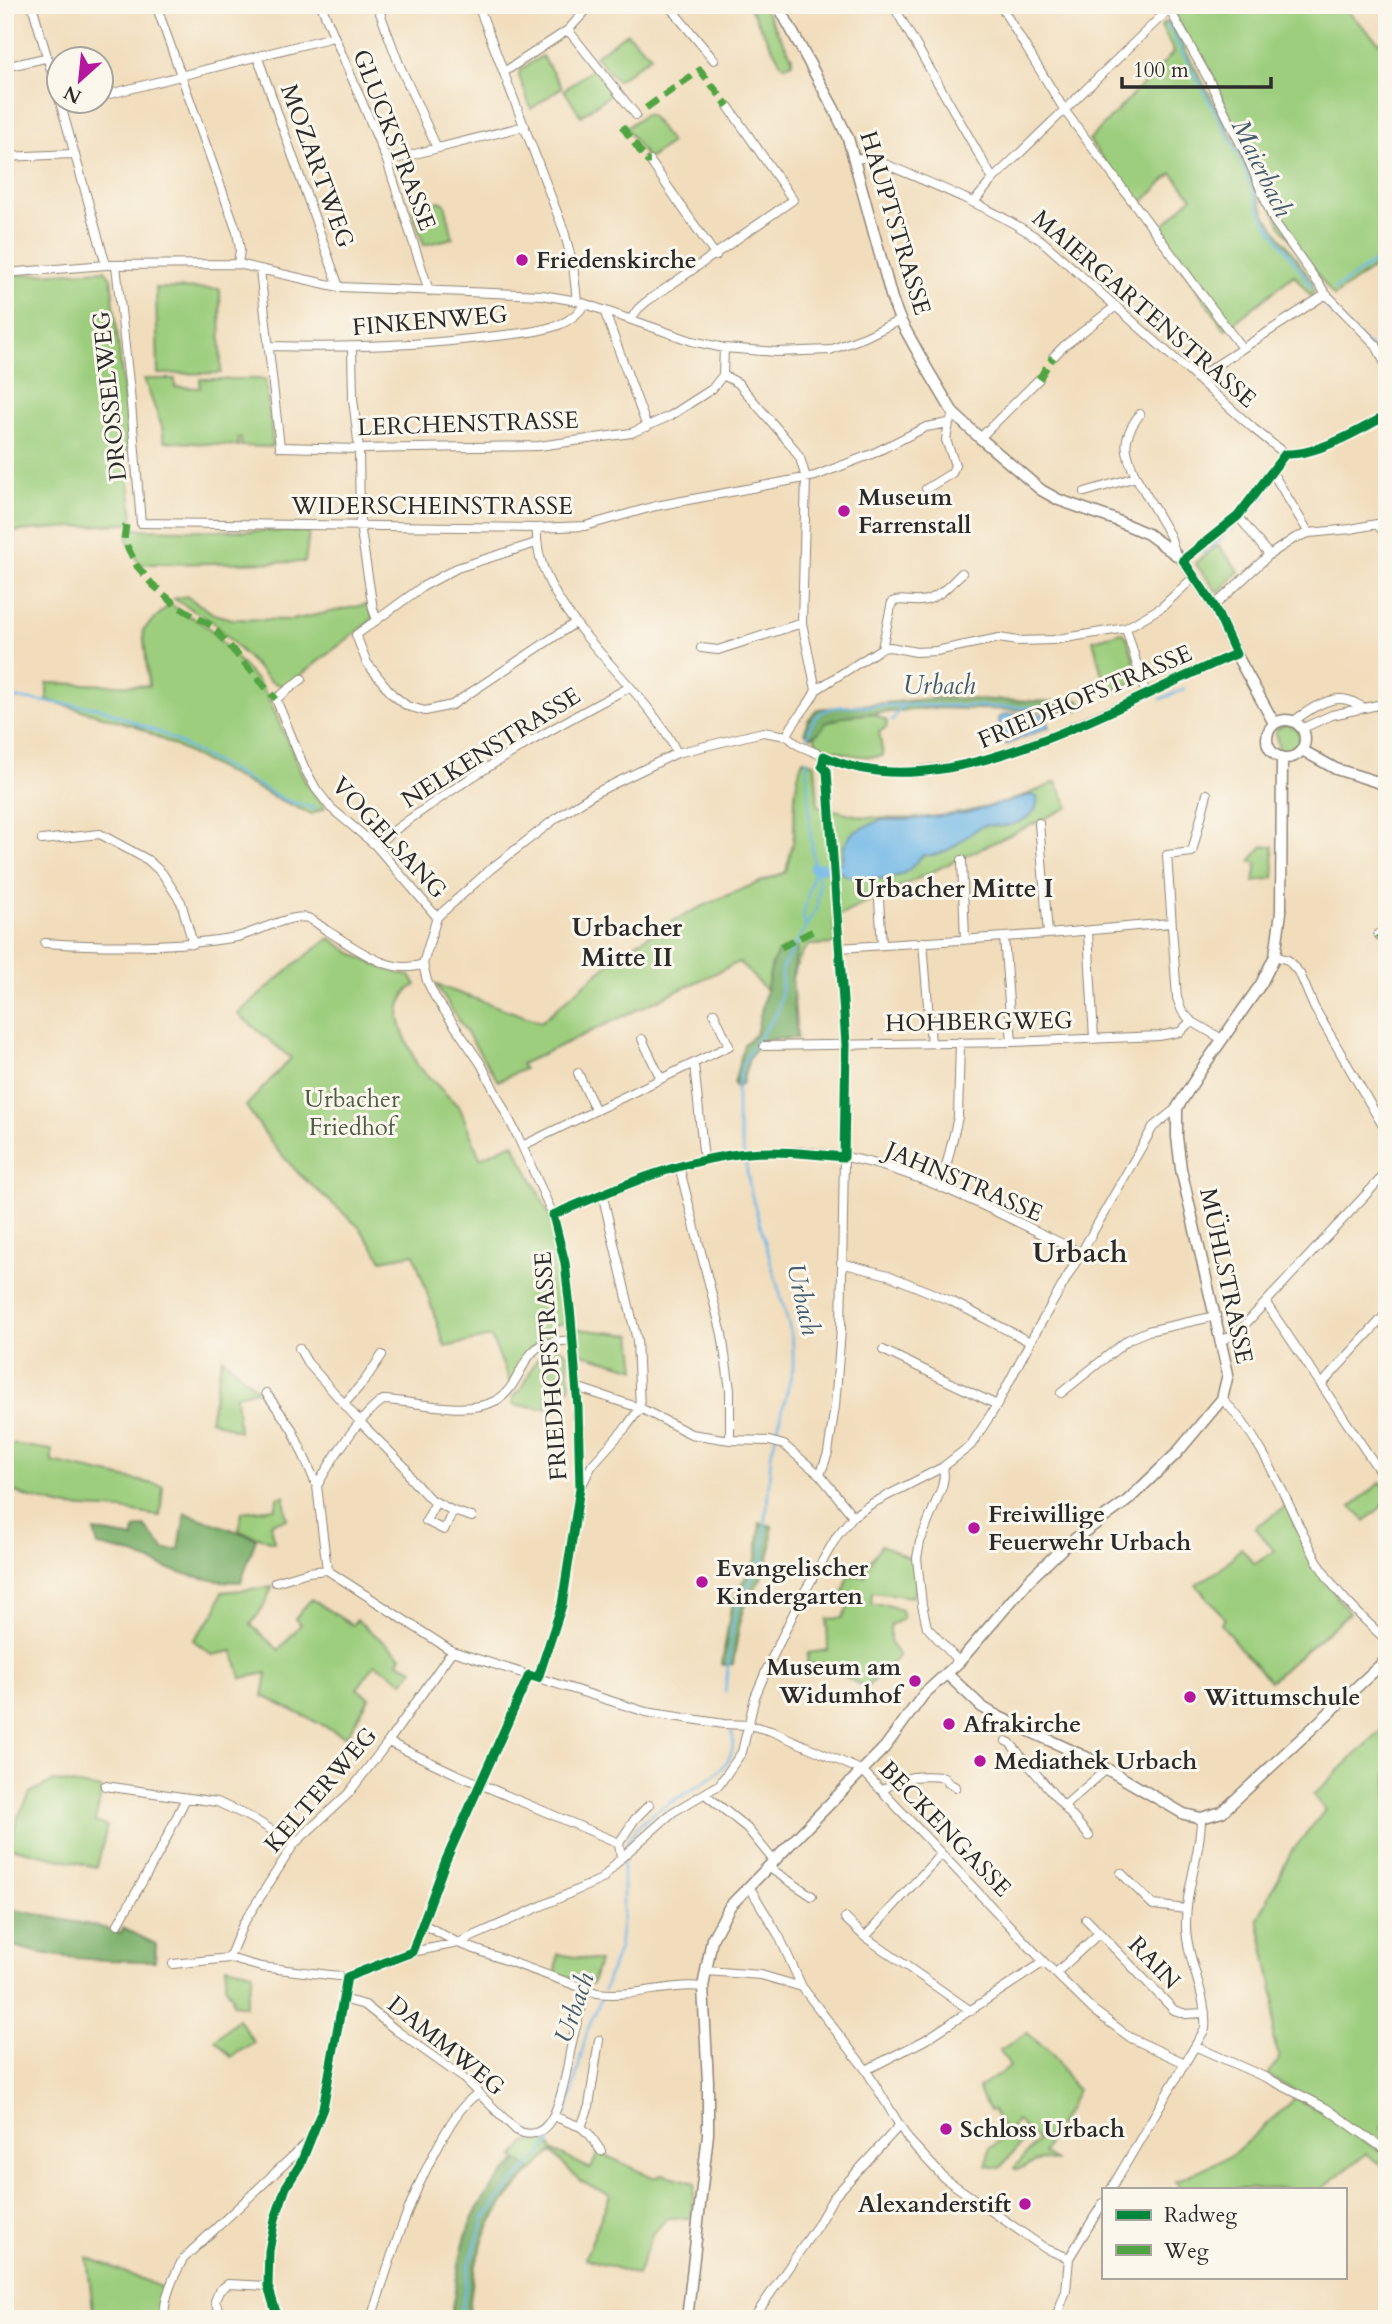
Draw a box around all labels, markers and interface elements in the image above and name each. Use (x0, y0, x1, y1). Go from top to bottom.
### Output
street label: GLUCKSTRASSE (344, 45, 444, 235)
north arrow (46, 46, 116, 116)
scale bar (1122, 46, 1271, 90)
text: 100 m (1133, 56, 1189, 85)
text: N (59, 79, 86, 110)
street label: MOZARTWEG (272, 80, 362, 252)
water label: Maierbach (1223, 113, 1301, 223)
street label: HAUPTSTRASSE (851, 127, 939, 319)
street label: MAIERGARTENSTRASSE (1025, 202, 1263, 416)
place label: Friedenskirche (536, 244, 697, 277)
marker: Friedenskirche (514, 252, 530, 268)
street label: FINKENWEG (351, 298, 509, 344)
street label: DROSSELWEG (85, 309, 135, 483)
street label: LERCHENSTRASSE (357, 404, 579, 444)
place label: Museum Farrenstall (858, 481, 971, 542)
street label: WIDERSCHEINSTRASSE (290, 490, 573, 523)
marker: Museum Farrenstall (836, 503, 852, 519)
street label: FRIEDHOFSTRASSE (973, 637, 1197, 757)
water label: Urbach (902, 668, 976, 703)
street label: NELKENSTRASSE (395, 680, 587, 816)
street label: VOGELSANG (324, 770, 454, 906)
district label: Urbacher Mitte I (854, 871, 1054, 906)
district label: Urbacher Mitte II (572, 910, 683, 975)
street label: HOHBERGWEG (885, 1004, 1073, 1040)
park label: Urbacher Friedhof (304, 1083, 400, 1144)
street label: JAHNSTRASSE (878, 1133, 1048, 1230)
street label: MÜHLSTRASSE (1191, 1185, 1261, 1367)
district label: Urbach (1032, 1234, 1128, 1272)
street label: FRIEDHOFSTRASSE (527, 1250, 575, 1482)
water label: Urbach (778, 1259, 828, 1339)
place label: Freiwillige Feuerwehr Urbach (988, 1498, 1191, 1559)
marker: Freiwillige Feuerwehr Urbach (966, 1520, 982, 1536)
place label: Evangelischer Kindergarten (716, 1552, 869, 1613)
marker: Evangelischer Kindergarten (694, 1574, 710, 1590)
place label: Museum am Widumhof (766, 1651, 905, 1712)
marker: Museum am Widumhof (907, 1673, 923, 1689)
place label: Wittumschule (1203, 1681, 1360, 1714)
marker: Wittumschule (1182, 1689, 1198, 1705)
place label: Afrakirche (963, 1708, 1081, 1741)
marker: Afrakirche (941, 1716, 957, 1732)
street label: KELTERWEG (257, 1720, 385, 1860)
place label: Mediathek Urbach (994, 1745, 1197, 1778)
marker: Mediathek Urbach (972, 1753, 988, 1769)
street label: BECKENGASSE (871, 1754, 1019, 1904)
street label: RAIN (1120, 1929, 1188, 1997)
water label: Urbach (546, 1967, 603, 2048)
street label: DAMMWEG (380, 1988, 512, 2104)
place label: Schloss Urbach (960, 2113, 1125, 2146)
marker: Schloss Urbach (938, 2121, 954, 2137)
place label: Alexanderstift (858, 2188, 1012, 2221)
legend (1102, 2188, 1346, 2278)
marker: Alexanderstift (1017, 2196, 1033, 2212)
text: Radweg (1164, 2201, 1237, 2230)
text: Weg (1163, 2237, 1209, 2266)

